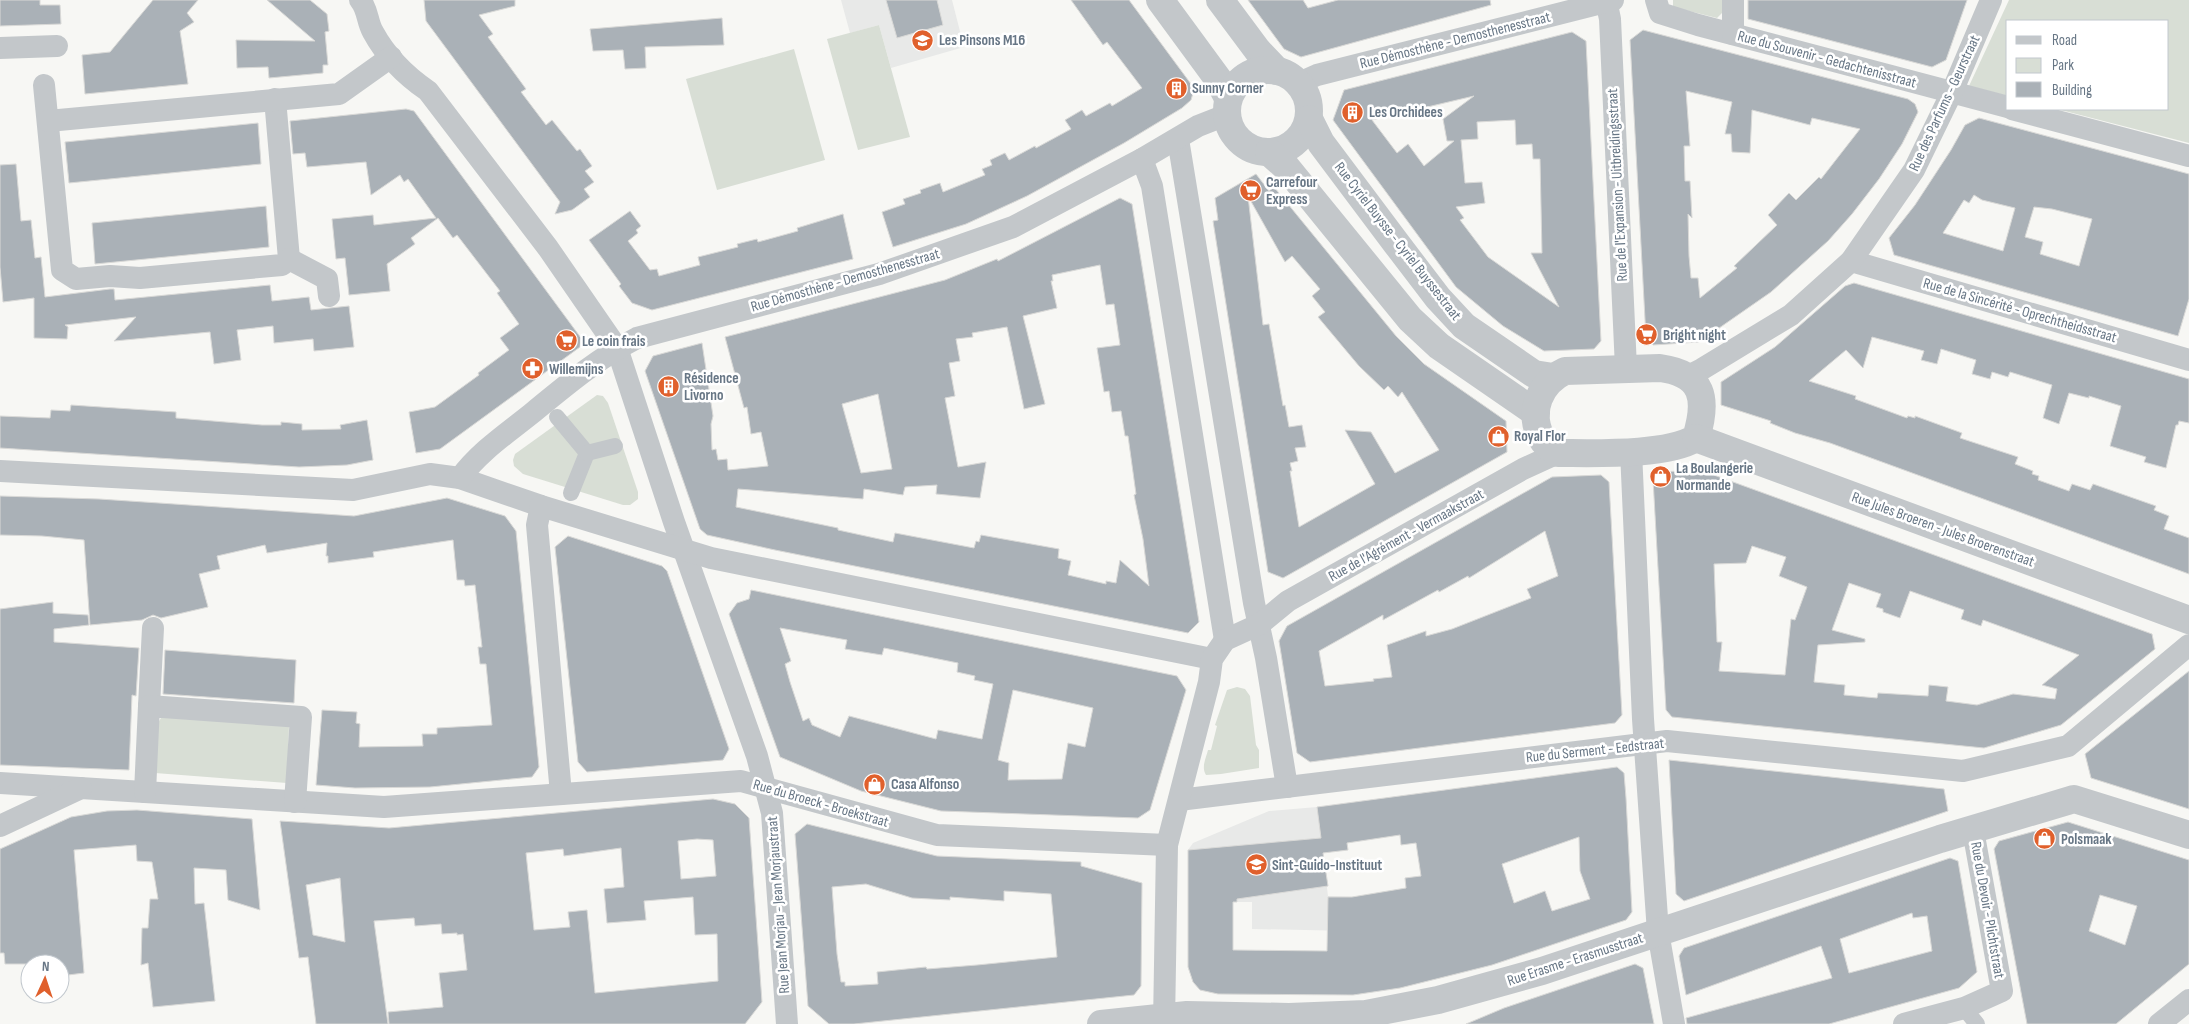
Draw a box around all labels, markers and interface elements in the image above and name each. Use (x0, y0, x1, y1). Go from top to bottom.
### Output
street label: Rue Démosthène - Demosthenesstraat (1358, 8, 1553, 73)
legend (2006, 20, 2169, 110)
street label: Rue du Souvenir - Gedachtenisstraat (1735, 26, 1919, 93)
school or university icon: Les Pinsons M16 (911, 28, 935, 52)
place label: Les Pinsons M16 (939, 31, 1025, 50)
text: Road (2052, 31, 2077, 50)
street label: Rue des Parfums - Geurstraat (1905, 32, 1985, 174)
text: Park (2052, 56, 2074, 75)
building icon: Sunny Corner (1164, 76, 1188, 100)
place label: Sunny Corner (1192, 79, 1264, 98)
text: Building (2052, 81, 2092, 100)
street label: Rue de l'Expansion - Uitbreidingsstraat (1603, 87, 1632, 282)
building icon: Les Orchidees (1341, 100, 1365, 124)
place label: Les Orchidees (1369, 103, 1443, 122)
street label: Rue Cyriel Buysse - Cyriel Buyssestraat (1330, 158, 1466, 324)
place label: Carrefour Express (1266, 173, 1318, 209)
supermarket icon: Carrefour Express (1238, 179, 1262, 203)
street label: Rue Démosthène - Demosthenesstraat (749, 244, 942, 317)
street label: Rue de la Sincérité - Oprechtheidsstraat (1921, 274, 2119, 347)
supermarket icon: Bright night (1635, 323, 1659, 347)
place label: Bright night (1663, 326, 1726, 345)
supermarket icon: Le coin frais (554, 329, 578, 353)
place label: Le coin frais (582, 332, 646, 351)
pharmacy icon: Willemijns (521, 357, 545, 381)
place label: Willemijns (549, 360, 604, 379)
place label: Résidence Livorno (684, 369, 739, 405)
building icon: Résidence Livorno (656, 375, 680, 399)
shop icon: Royal Flor (1486, 424, 1510, 448)
place label: Royal Flor (1514, 427, 1566, 446)
place label: La Boulangerie Normande (1676, 459, 1753, 495)
shop icon: La Boulangerie Normande (1648, 465, 1672, 489)
street label: Rue de l'Agrément - Vermaakstraat (1325, 485, 1488, 586)
street label: Rue Jules Broeren - Jules Broerenstraat (1849, 488, 2037, 572)
street label: Rue du Serment - Eedstraat (1525, 734, 1666, 767)
shop icon: Casa Alfonso (863, 772, 887, 796)
street label: Rue du Broeck - Broekstraat (751, 775, 891, 832)
place label: Casa Alfonso (891, 775, 959, 794)
street label: Rue Jean Morjau - Jean Morjaustraat (763, 815, 794, 994)
shop icon: Polsmaak (2033, 827, 2057, 851)
place label: Polsmaak (2061, 830, 2112, 849)
street label: Rue du Devoir - Plichtstraat (1966, 840, 2009, 980)
school or university icon: Sint-Guido-Instituut (1244, 853, 1268, 877)
place label: Sint-Guido-Instituut (1272, 856, 1382, 875)
street label: Rue Erasme - Erasmusstraat (1505, 928, 1646, 990)
north arrow (20, 954, 70, 1004)
text: N (41, 958, 50, 975)

